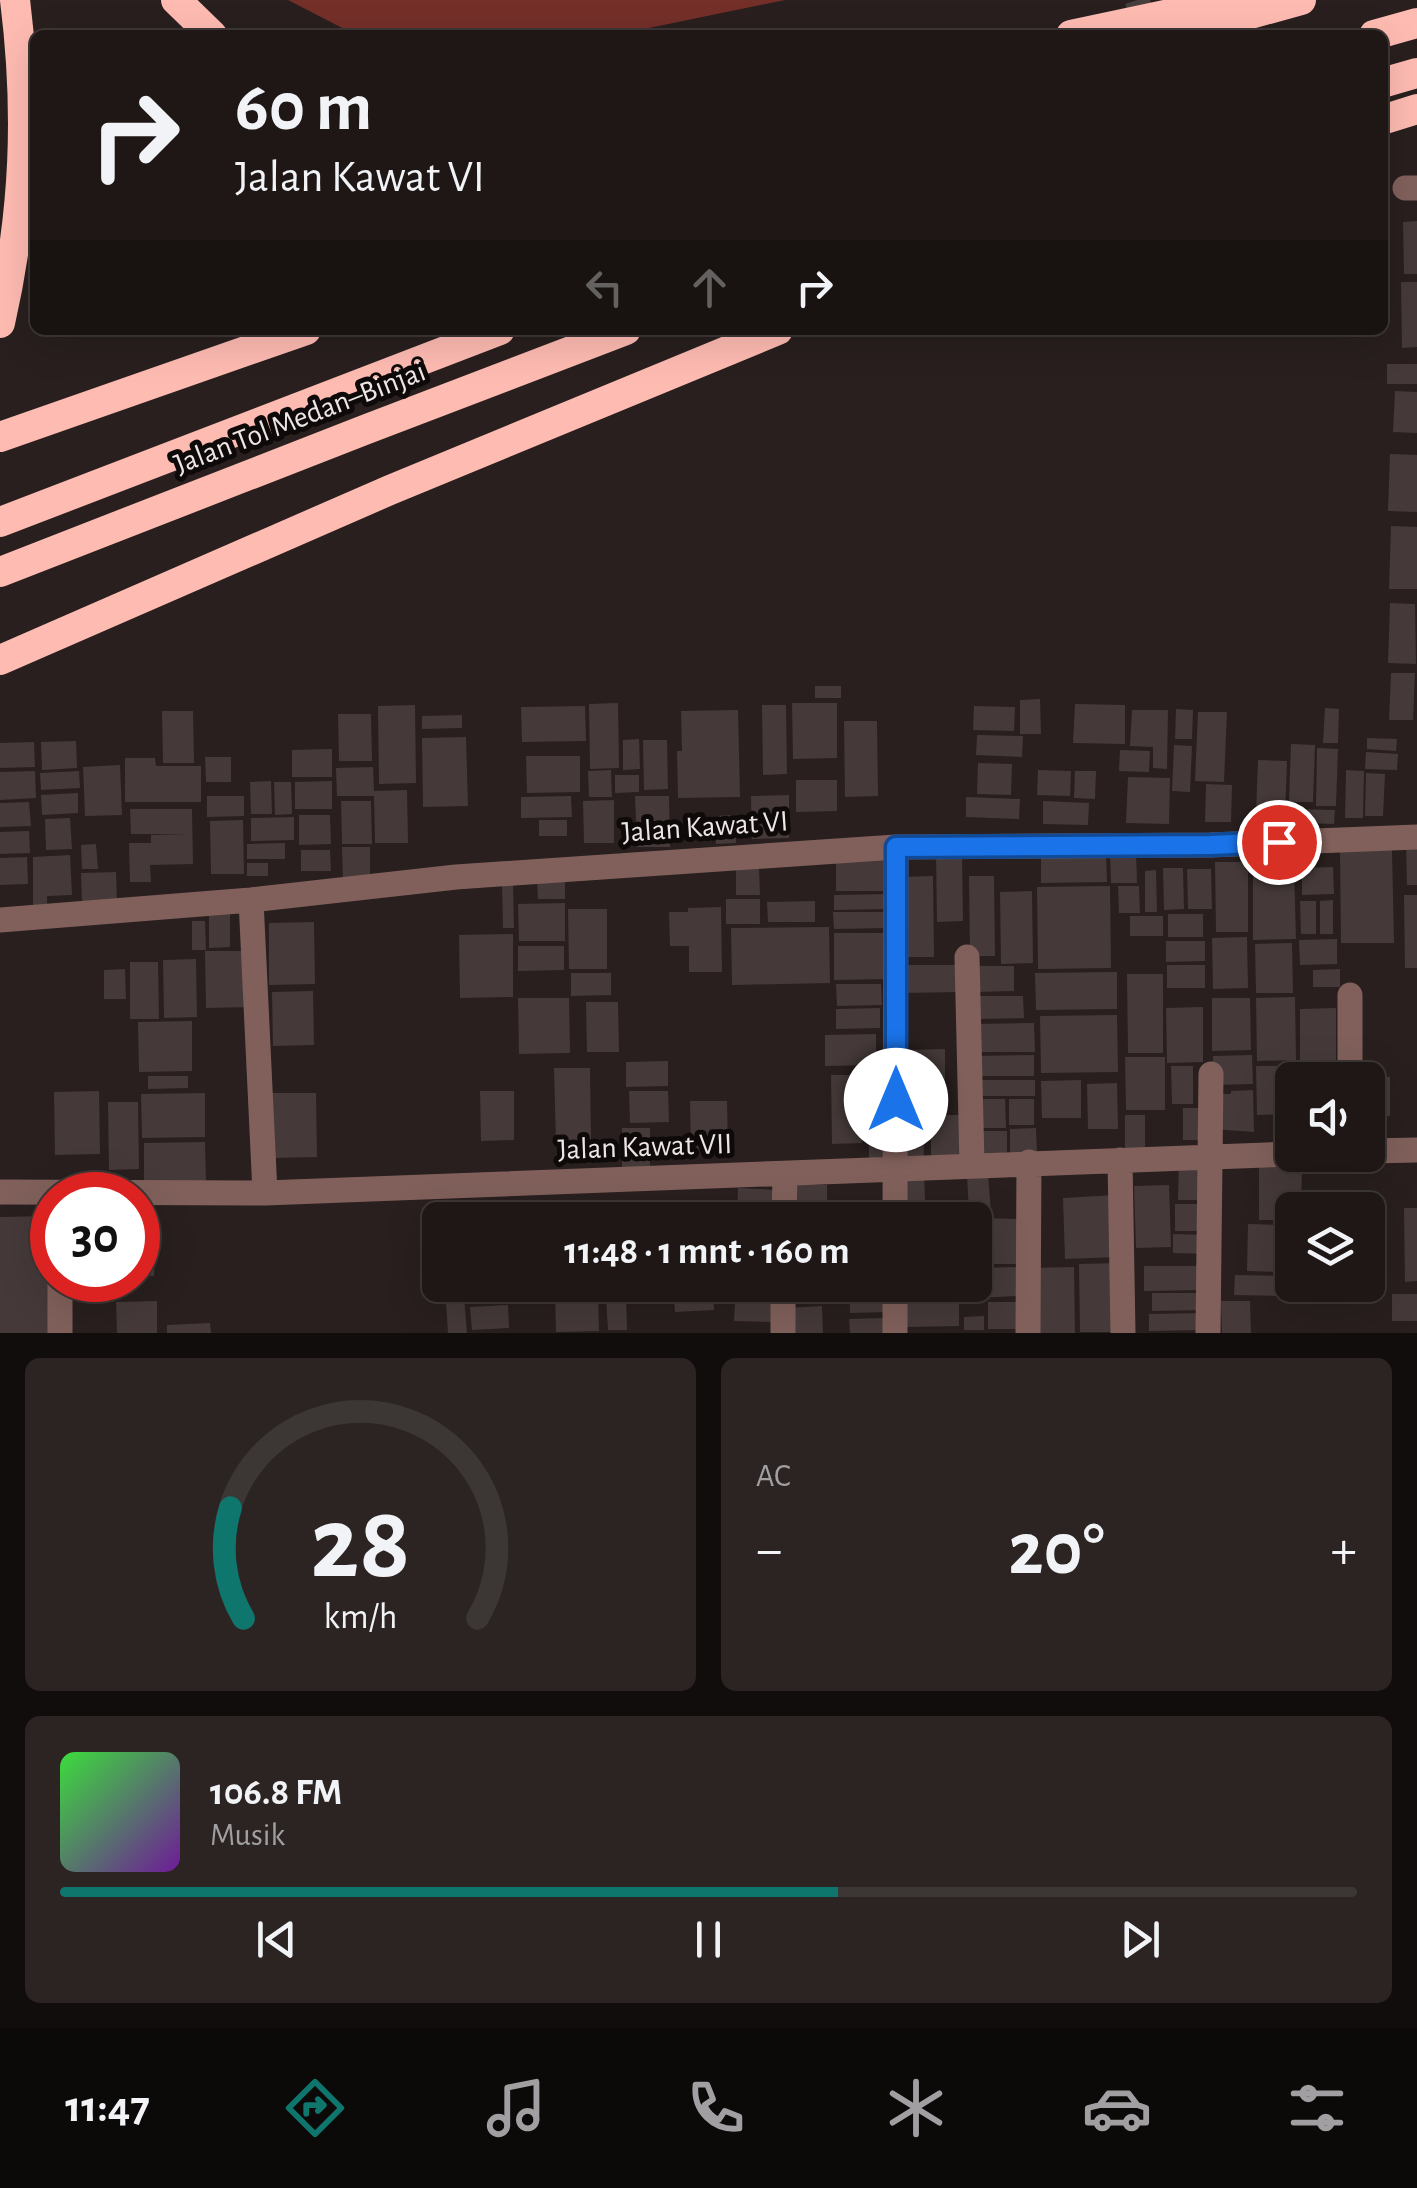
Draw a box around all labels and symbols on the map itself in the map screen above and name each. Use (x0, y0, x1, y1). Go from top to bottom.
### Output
street label: Jalan Tol Medan–Binjai (170, 356, 430, 480)
pin (1237, 800, 1322, 885)
street label: Jalan Kawat VI (621, 806, 789, 848)
position arrow (844, 1048, 948, 1152)
street label: Jalan Kawat VII (557, 1129, 733, 1165)
speed limit sign: 30 (30, 1172, 160, 1302)

